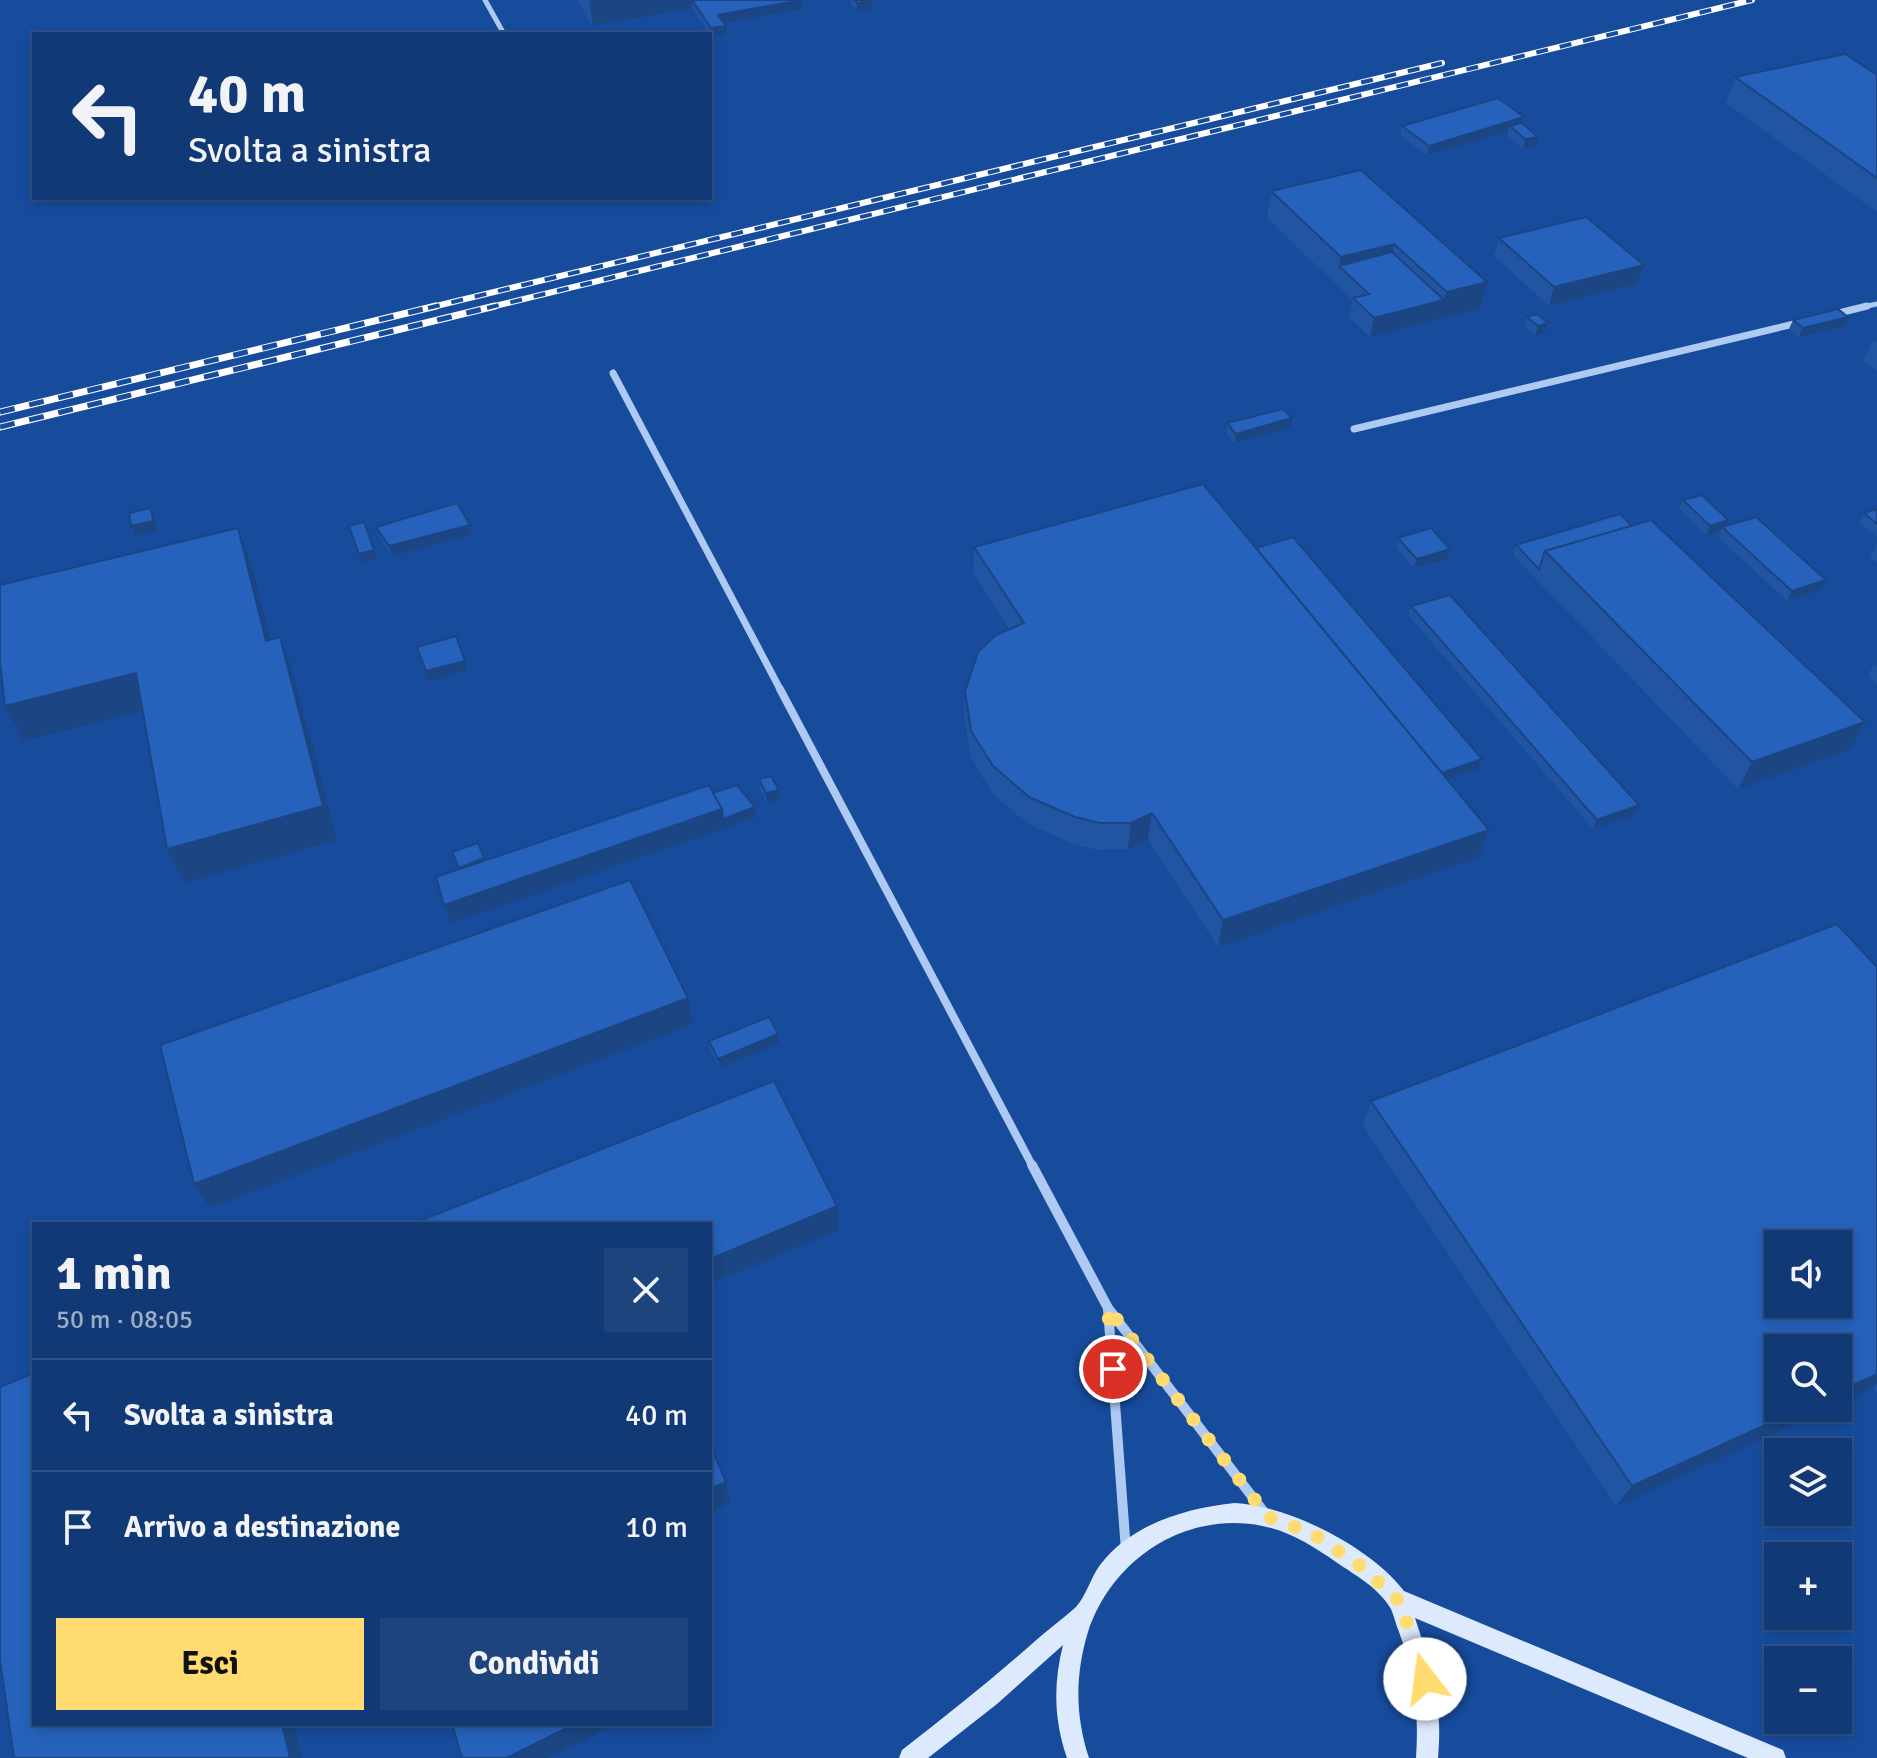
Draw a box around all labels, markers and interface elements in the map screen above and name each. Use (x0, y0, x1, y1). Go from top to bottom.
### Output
text: 40 m (188, 59, 306, 128)
icon: left (56, 64, 160, 168)
text: Svolta a sinistra (188, 128, 431, 173)
map controls (1764, 1230, 1852, 1734)
button: sound (1764, 1230, 1852, 1318)
text: 1 min (56, 1244, 172, 1303)
button: close (604, 1248, 688, 1332)
text: 50 m · 08:05 (56, 1304, 193, 1336)
button: search (1764, 1334, 1852, 1422)
pin (1079, 1335, 1147, 1403)
icon: arrive (1091, 1347, 1135, 1391)
icon: left (56, 1393, 100, 1437)
text: Svolta a sinistra (124, 1397, 334, 1434)
text: 40 m (625, 1397, 688, 1434)
button: layers (1764, 1438, 1852, 1526)
icon: arrive (56, 1505, 100, 1549)
text: Arrivo a destinazione (124, 1509, 400, 1546)
text: 10 m (625, 1509, 688, 1546)
button: + (1764, 1542, 1852, 1630)
button: Esci (56, 1618, 364, 1710)
button: Condividi (380, 1618, 688, 1710)
position arrow (1383, 1637, 1467, 1721)
button: − (1764, 1646, 1852, 1734)

